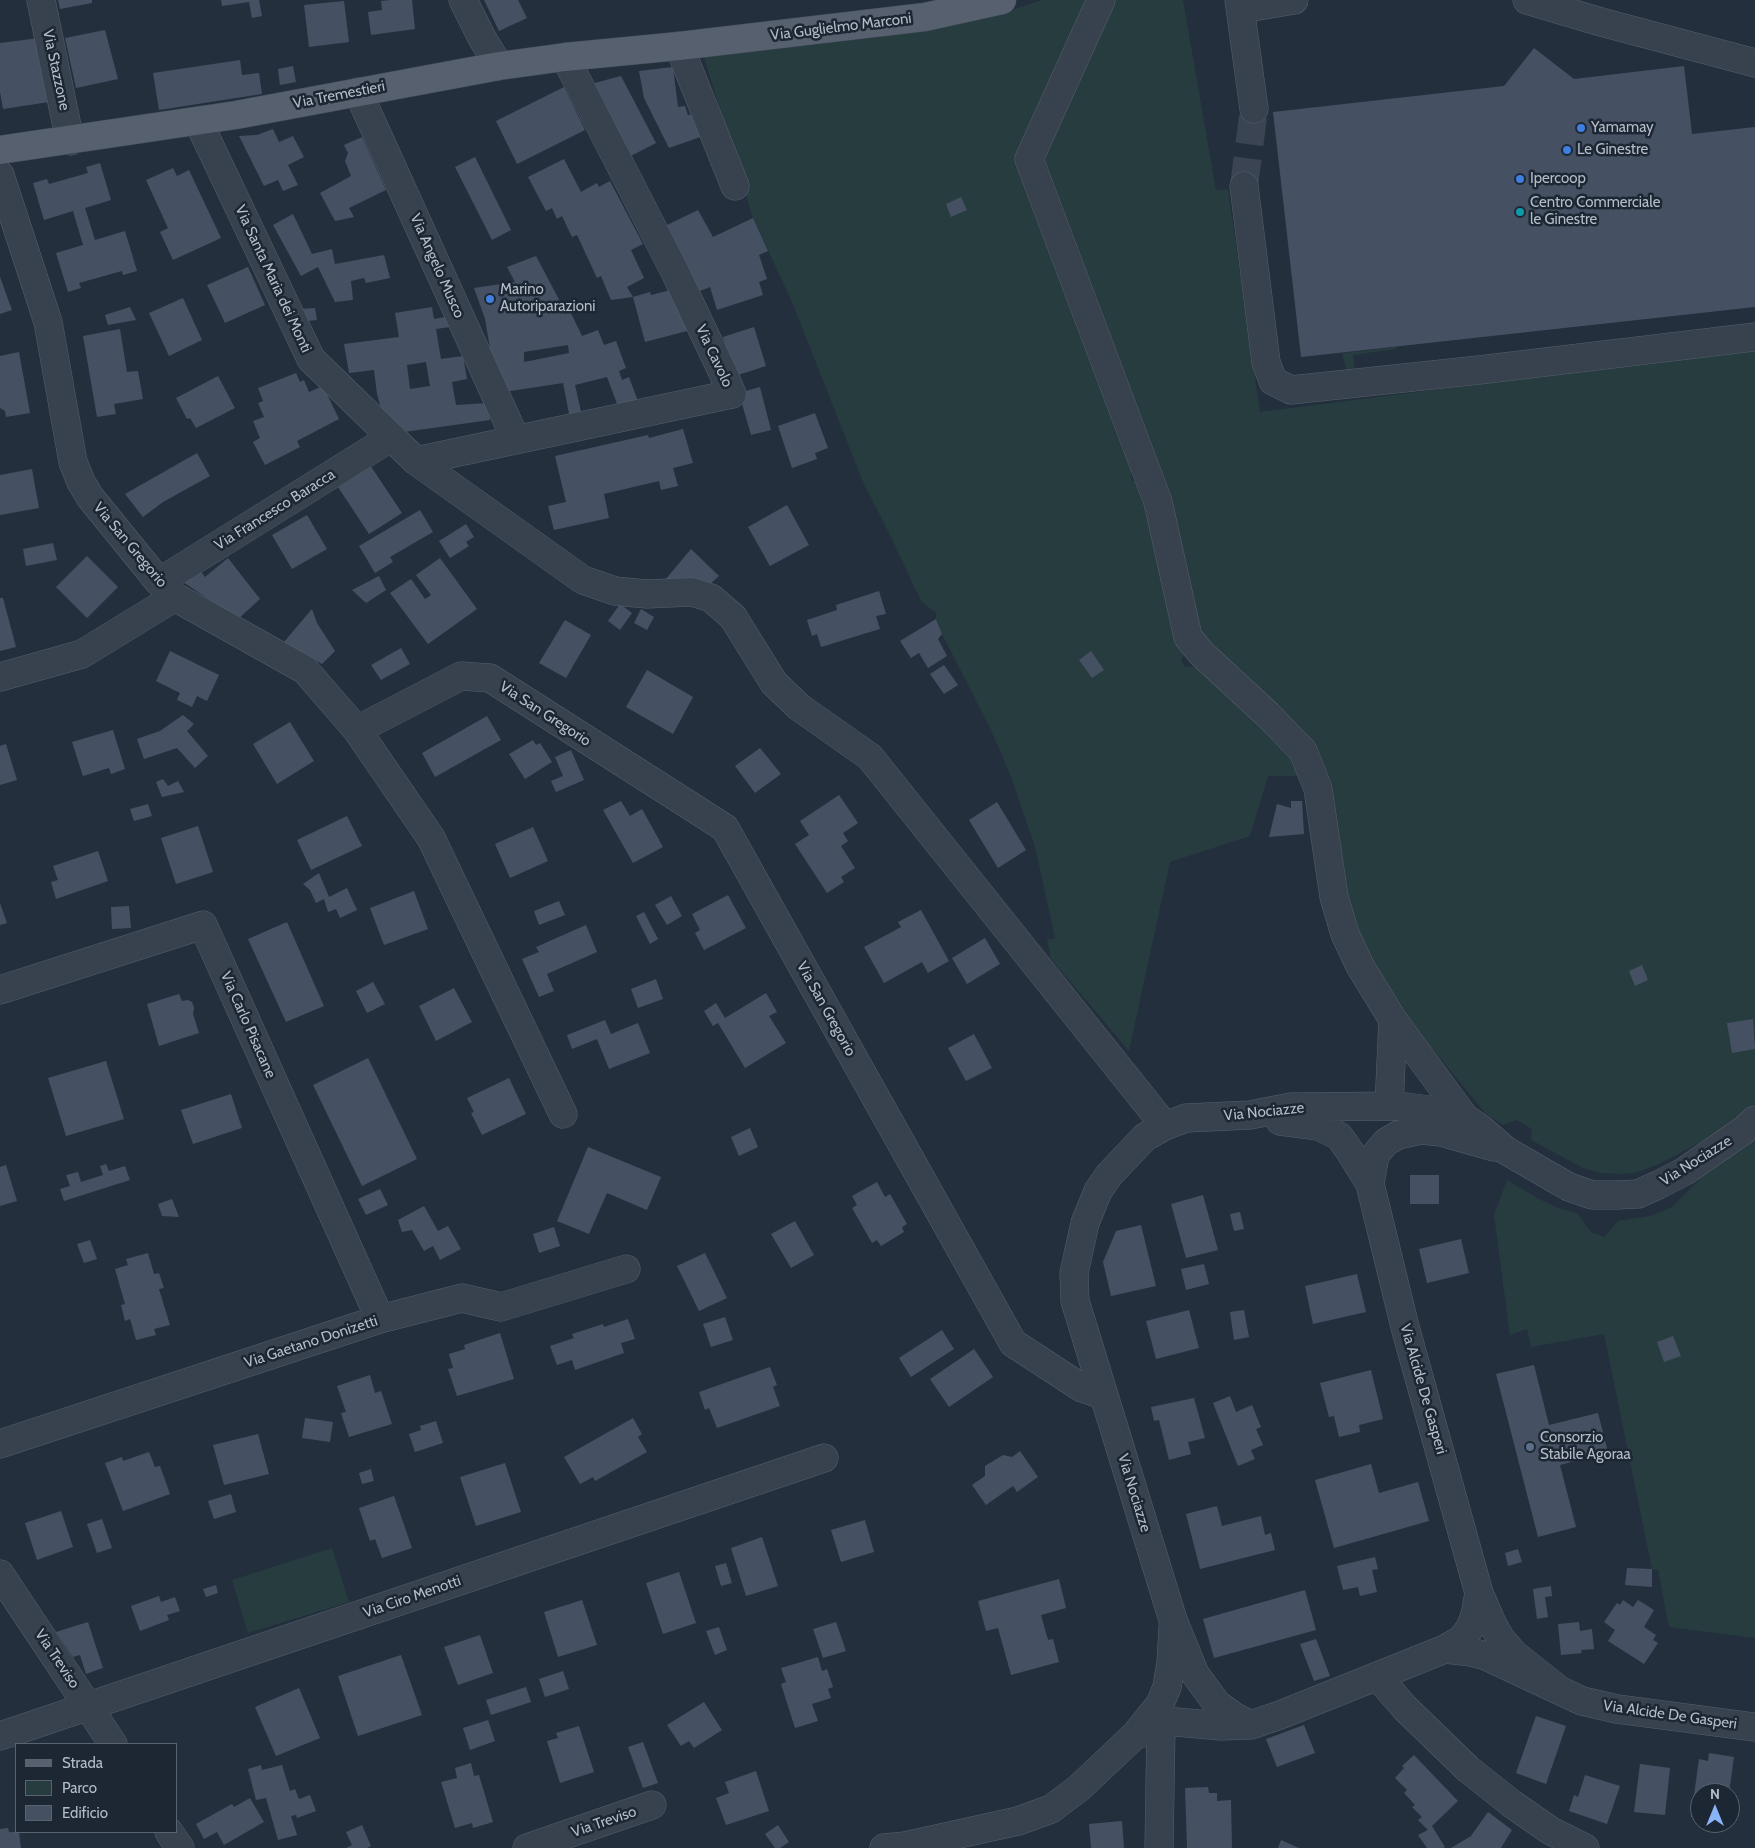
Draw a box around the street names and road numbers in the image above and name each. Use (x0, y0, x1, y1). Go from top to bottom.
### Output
street label: Via Guglielmo Marconi (769, 9, 913, 45)
street label: Via Stazzone (39, 28, 73, 112)
street label: Via Tremestieri (291, 77, 387, 113)
street label: Via Santa Maria dei Monti (231, 202, 315, 356)
street label: Via Angelo Musco (406, 211, 468, 321)
street label: Via Cavolo (692, 322, 736, 390)
street label: Via Francesco Baracca (211, 466, 339, 554)
street label: Via San Gregorio (89, 499, 171, 591)
street label: Via San Gregorio (496, 678, 594, 750)
street label: Via San Gregorio (793, 959, 859, 1059)
street label: Via Carlo Pisacane (216, 969, 280, 1081)
street label: Via Nociazze (1223, 1099, 1305, 1125)
street label: Via Nociazze (1657, 1132, 1735, 1190)
street label: Via Gaetano Donizetti (242, 1312, 380, 1372)
street label: Via Alcide De Gasperi (1396, 1322, 1450, 1456)
street label: Via Nociazze (1114, 1452, 1154, 1534)
street label: Via Ciro Menotti (361, 1572, 463, 1622)
street label: Via Treviso (31, 1626, 83, 1692)
street label: Via Alcide De Gasperi (1602, 1697, 1738, 1733)
street label: Via Treviso (569, 1803, 639, 1841)

